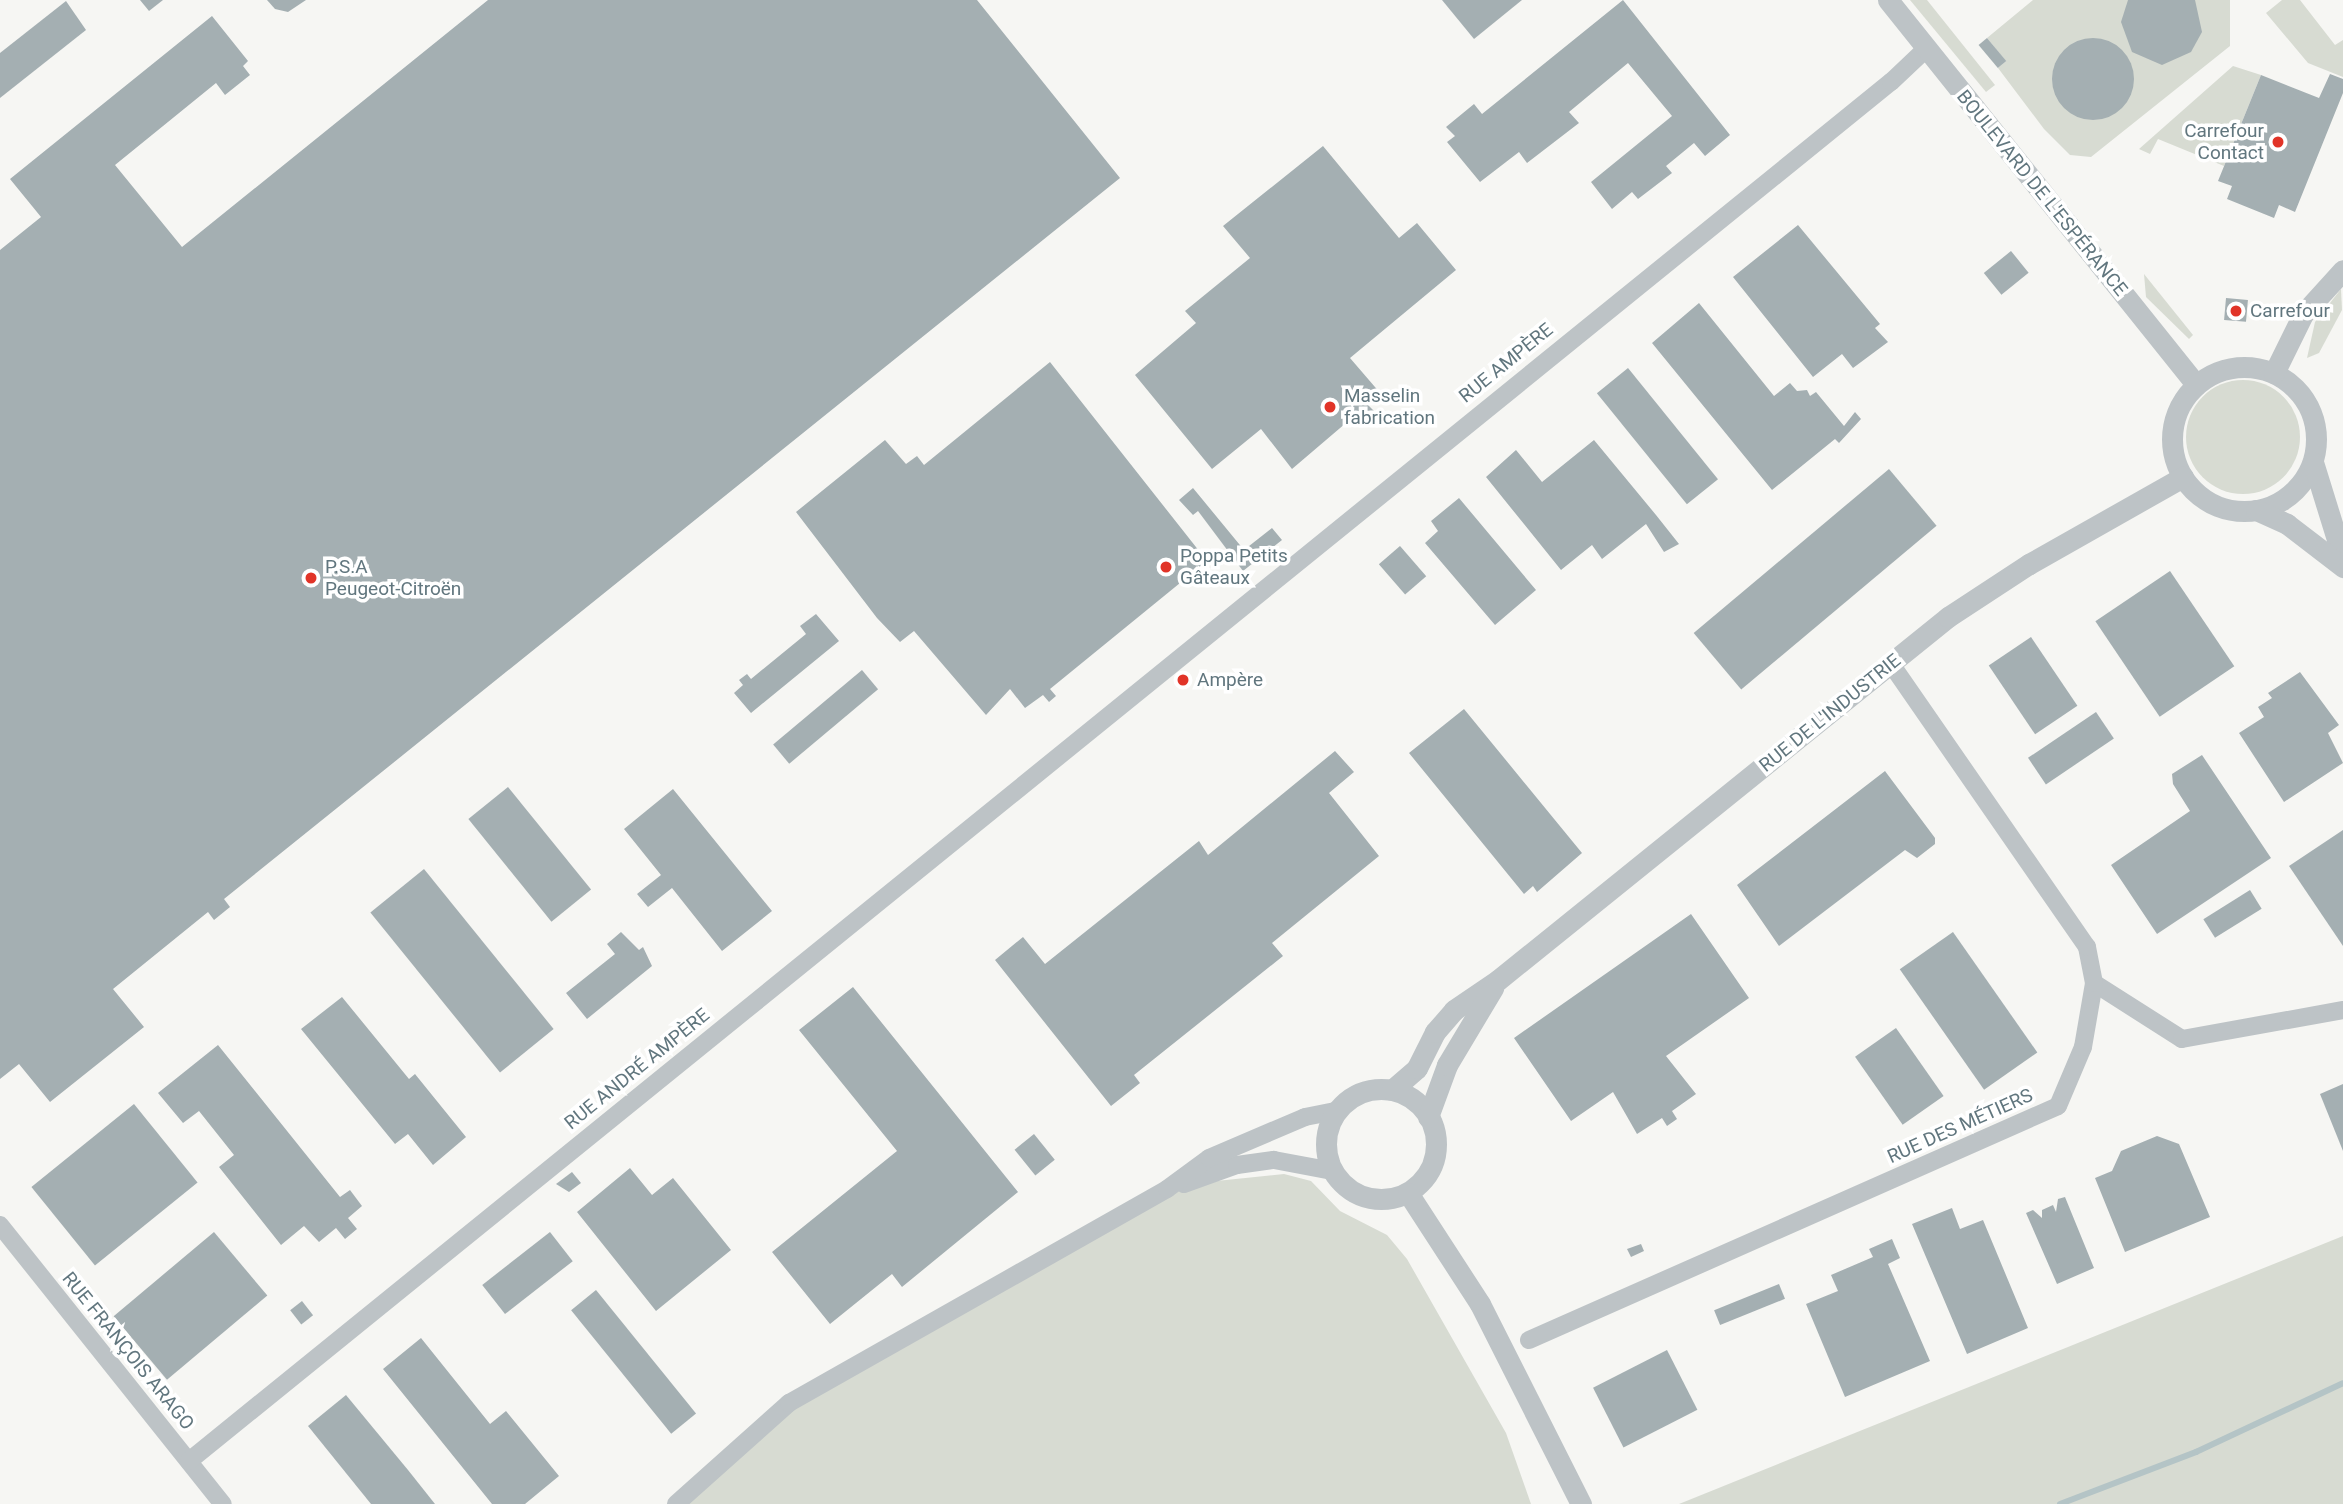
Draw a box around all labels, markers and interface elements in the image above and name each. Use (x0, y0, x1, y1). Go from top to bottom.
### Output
street label: BOULEVARD DE L'ESPÉRANCE (1952, 86, 2132, 300)
place label: Carrefour Contact (2184, 120, 2264, 164)
marker: Carrefour Contact (2270, 134, 2286, 150)
place label: Carrefour (2250, 300, 2330, 322)
marker: Carrefour (2228, 303, 2244, 319)
street label: RUE AMPÈRE (1455, 318, 1557, 408)
place label: Masselin fabrication (1344, 385, 1435, 429)
marker: Masselin fabrication (1322, 399, 1338, 415)
place label: Poppa Petits Gâteaux (1180, 545, 1288, 589)
place label: P.S.A Peugeot-Citroën (325, 556, 461, 600)
marker: Poppa Petits Gâteaux (1158, 559, 1174, 575)
marker: P.S.A Peugeot-Citroën (303, 570, 319, 586)
street label: RUE DE L'INDUSTRIE (1755, 649, 1905, 777)
place label: Ampère (1197, 669, 1263, 691)
marker: Ampère (1175, 672, 1191, 688)
street label: RUE ANDRÉ AMPÈRE (560, 1004, 714, 1134)
street label: RUE DES MÉTIERS (1884, 1084, 2036, 1168)
street label: RUE FRANÇOIS ARAGO (57, 1267, 199, 1435)

